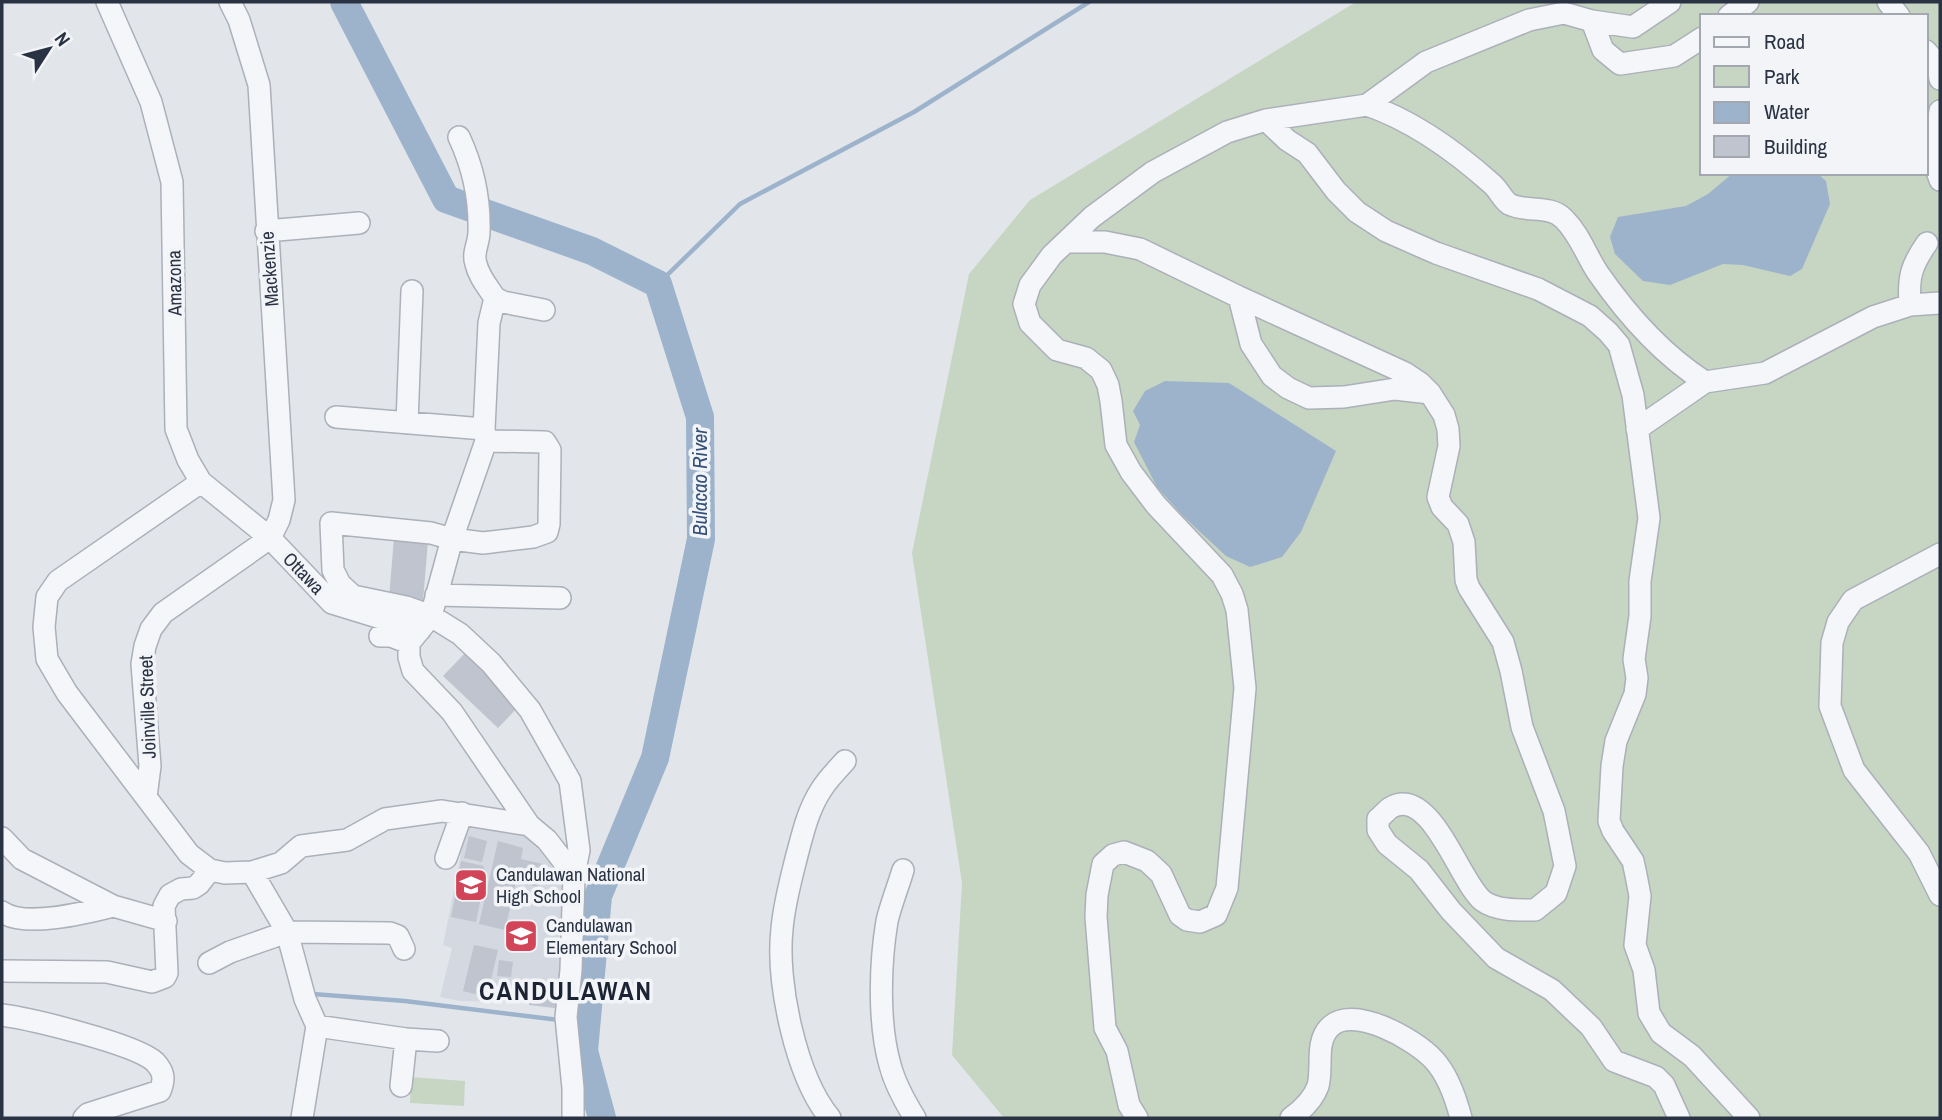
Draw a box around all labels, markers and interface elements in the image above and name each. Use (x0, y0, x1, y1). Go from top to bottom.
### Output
north arrow (14, 14, 84, 84)
legend (1700, 14, 1928, 175)
text: N (49, 27, 77, 51)
text: Road (1764, 27, 1805, 56)
text: Park (1764, 62, 1800, 91)
text: Water (1764, 97, 1810, 126)
text: Building (1764, 132, 1828, 161)
street label: Mackenzie (253, 231, 285, 307)
street label: Amazona (160, 250, 188, 317)
water label: Bulacao River (685, 427, 714, 536)
street label: Ottawa (277, 546, 331, 600)
street label: Joinville Street (132, 654, 162, 759)
place label: Candulawan National High School (496, 861, 645, 909)
school or university icon: Candulawan National High School (452, 866, 490, 904)
place label: Candulawan Elementary School (546, 912, 677, 960)
school or university icon: Candulawan Elementary School (502, 917, 540, 955)
district label: CANDULAWAN (479, 973, 653, 1008)

